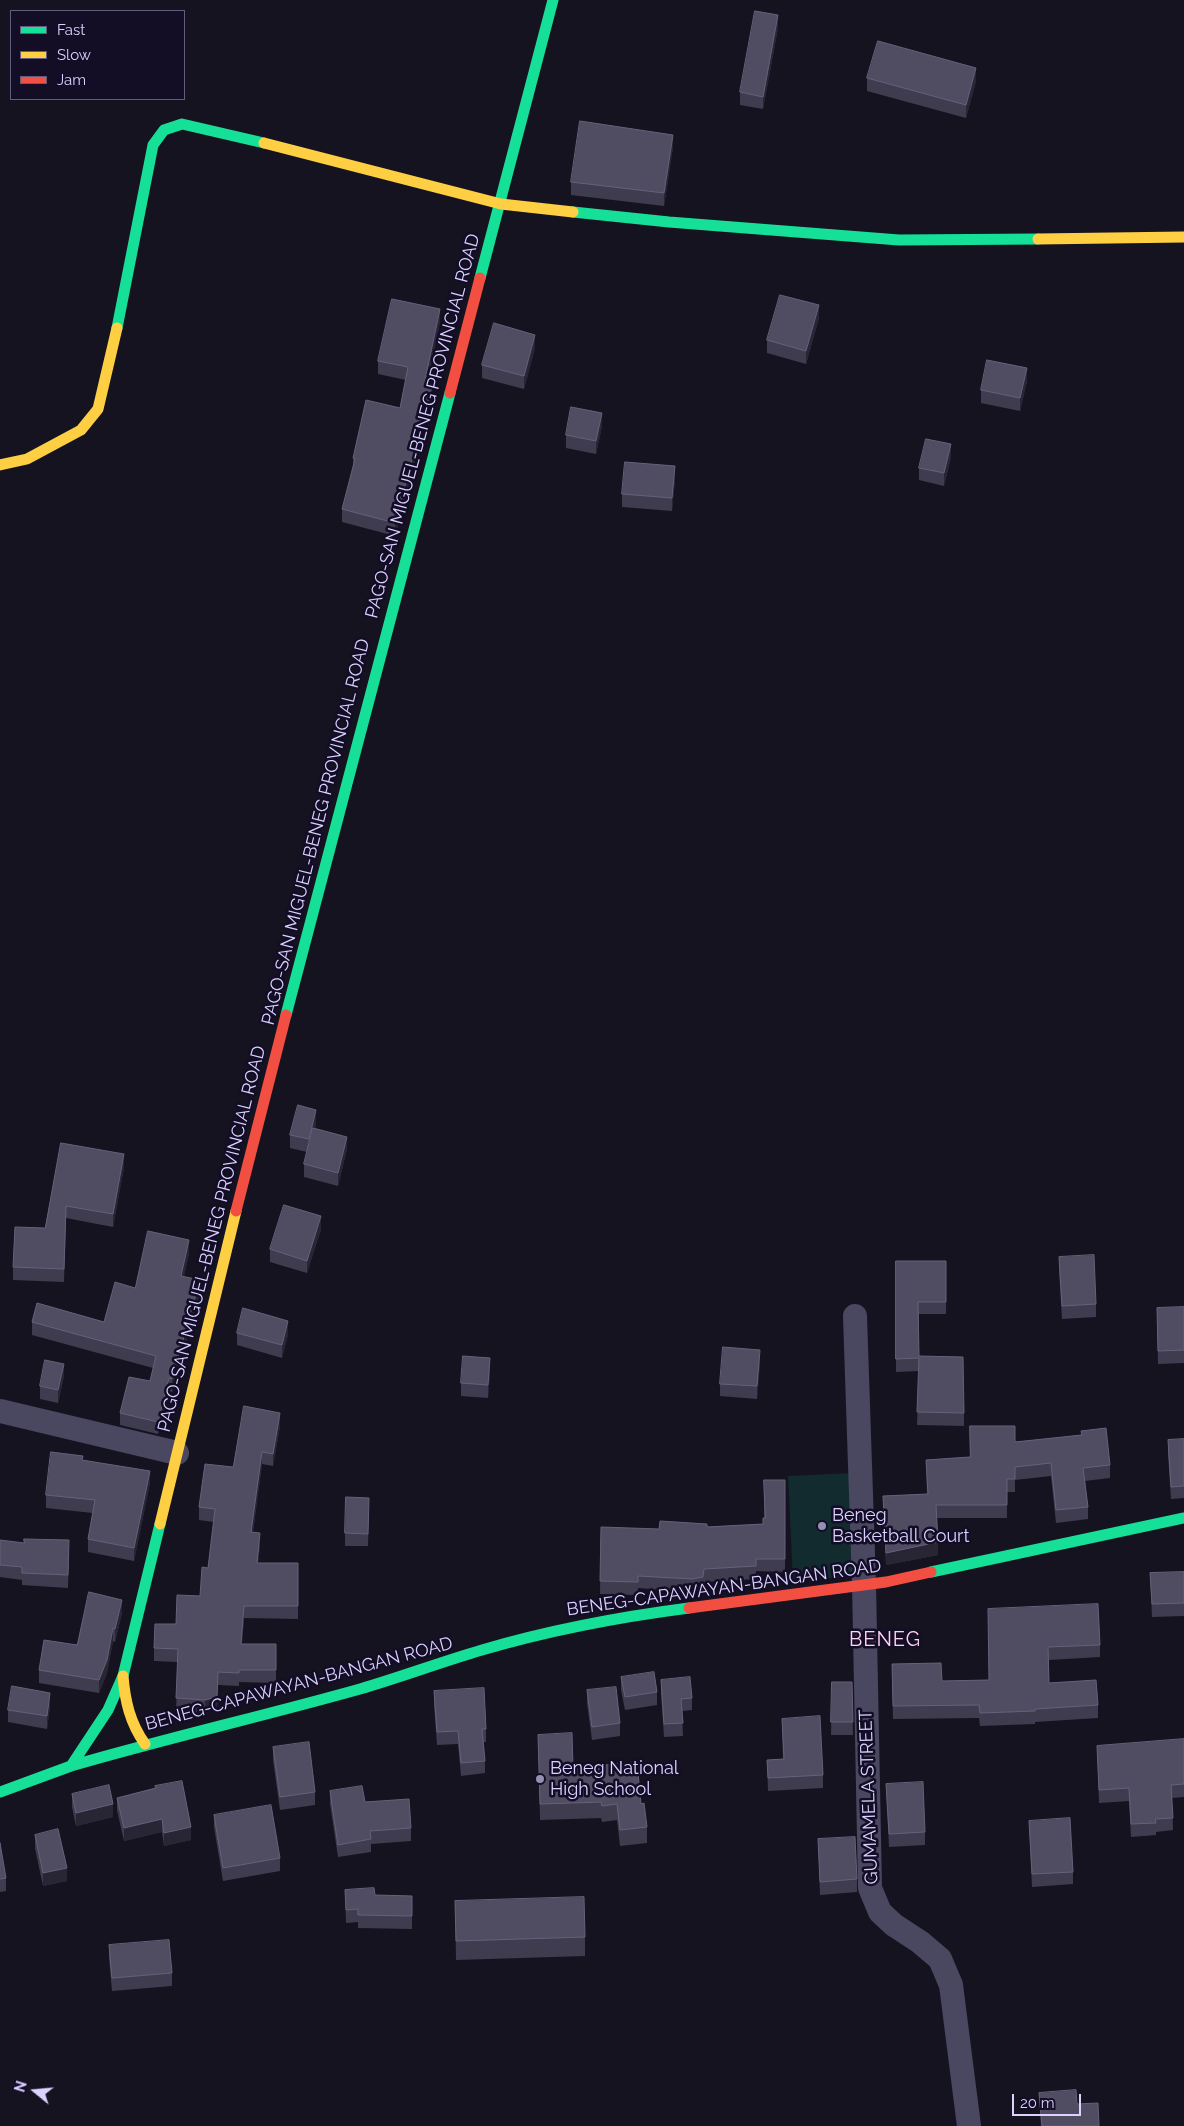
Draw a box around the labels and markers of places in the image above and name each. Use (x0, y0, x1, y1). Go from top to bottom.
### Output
place label: Beneg Basketball Court (832, 1505, 969, 1548)
marker: Beneg Basketball Court (816, 1520, 828, 1532)
place label: Beneg National High School (550, 1758, 679, 1800)
marker: Beneg National High School (534, 1773, 546, 1785)

